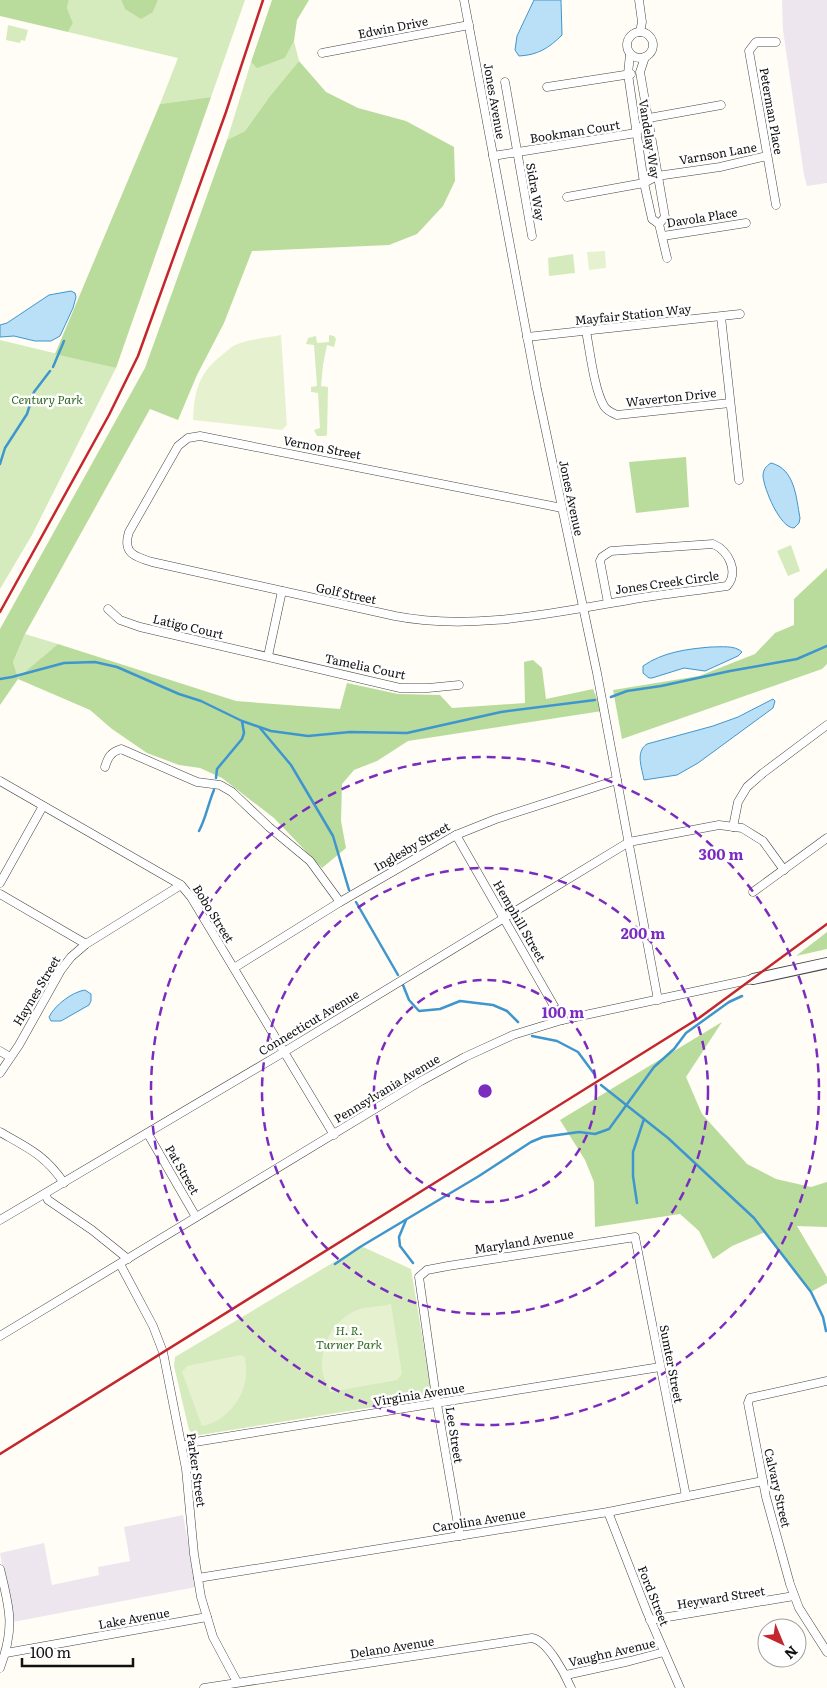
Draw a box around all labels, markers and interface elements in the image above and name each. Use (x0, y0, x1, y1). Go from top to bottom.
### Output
street label: Edwin Drive (356, 11, 429, 43)
street label: Jones Avenue (479, 61, 511, 140)
street label: Peterman Place (755, 66, 788, 156)
street label: Vandelay Way (635, 98, 665, 180)
street label: Bookman Court (529, 115, 621, 147)
street label: Varnson Lane (678, 137, 758, 169)
street label: Sidra Way (522, 161, 550, 222)
street label: Davola Place (665, 203, 739, 231)
street label: Mayfair Station Way (574, 299, 692, 329)
street label: Waverton Drive (625, 383, 717, 411)
park label: Century Park (11, 390, 83, 408)
street label: Vernon Street (282, 431, 363, 463)
street label: Jones Avenue (555, 458, 589, 537)
street label: Jones Creek Circle (614, 566, 720, 598)
street label: Golf Street (314, 578, 378, 608)
street label: Latigo Court (151, 609, 225, 643)
street label: Tamelia Court (323, 649, 408, 683)
street label: Inglesby Street (370, 817, 453, 875)
text: 300 m (699, 842, 743, 865)
street label: Hemphill Street (489, 876, 551, 965)
street label: Bobo Street (189, 881, 239, 946)
text: 200 m (621, 921, 665, 944)
street label: Haynes Street (8, 952, 64, 1029)
street label: Connecticut Avenue (255, 985, 362, 1059)
text: 100 m (542, 1000, 584, 1023)
street label: Pennsylvania Avenue (330, 1049, 443, 1127)
centre of rings (476, 1082, 494, 1100)
street label: Pat Street (161, 1141, 204, 1198)
street label: Maryland Avenue (473, 1224, 575, 1258)
park label: H. R. Turner Park (316, 1321, 383, 1353)
street label: Sumter Street (656, 1323, 688, 1405)
street label: Virginia Avenue (372, 1378, 466, 1410)
street label: Lee Street (442, 1405, 468, 1464)
street label: Parker Street (183, 1432, 211, 1508)
street label: Calvary Street (760, 1446, 796, 1529)
street label: Carolina Avenue (431, 1504, 527, 1536)
street label: Ford Street (634, 1563, 674, 1629)
street label: Heyward Street (675, 1581, 766, 1613)
street label: Lake Avenue (97, 1603, 171, 1633)
north arrow (757, 1618, 807, 1668)
street label: Delano Avenue (348, 1631, 435, 1663)
street label: Vaughn Avenue (567, 1633, 657, 1671)
scale bar (22, 1636, 134, 1668)
text: 100 m (30, 1640, 71, 1663)
text: N (780, 1642, 803, 1665)

